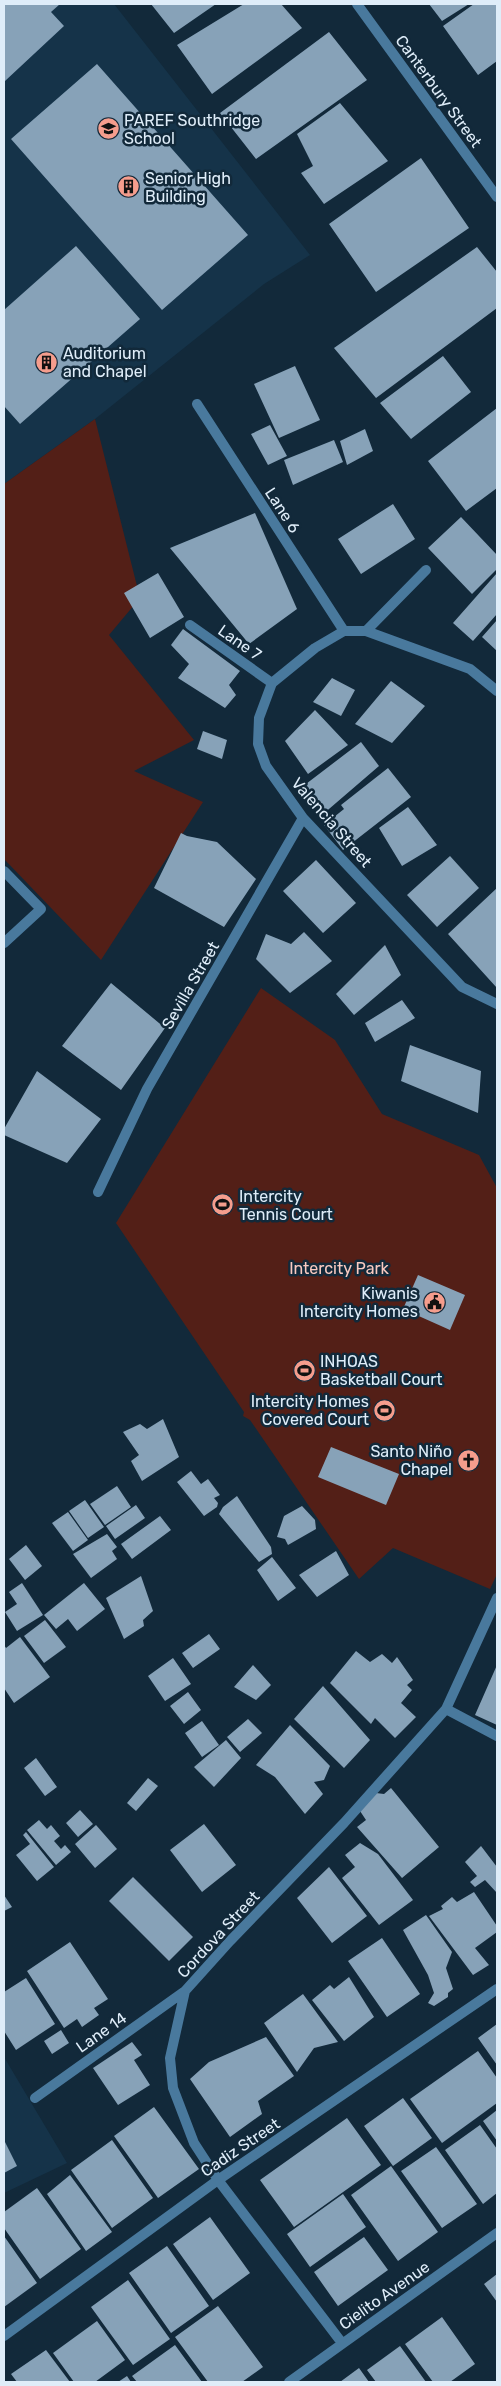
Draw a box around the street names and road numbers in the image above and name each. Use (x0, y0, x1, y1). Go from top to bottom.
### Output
street label: Canterbury Street (391, 31, 486, 151)
street label: Lane 6 (261, 484, 304, 537)
street label: Lane 7 (214, 621, 265, 664)
street label: Valencia Street (287, 774, 376, 871)
street label: Sevilla Street (158, 938, 223, 1033)
street label: Cordova Street (173, 1887, 263, 1982)
street label: Lane 14 (72, 2008, 130, 2057)
street label: Cadiz Street (197, 2114, 283, 2181)
street label: Cielito Avenue (335, 2257, 433, 2334)

